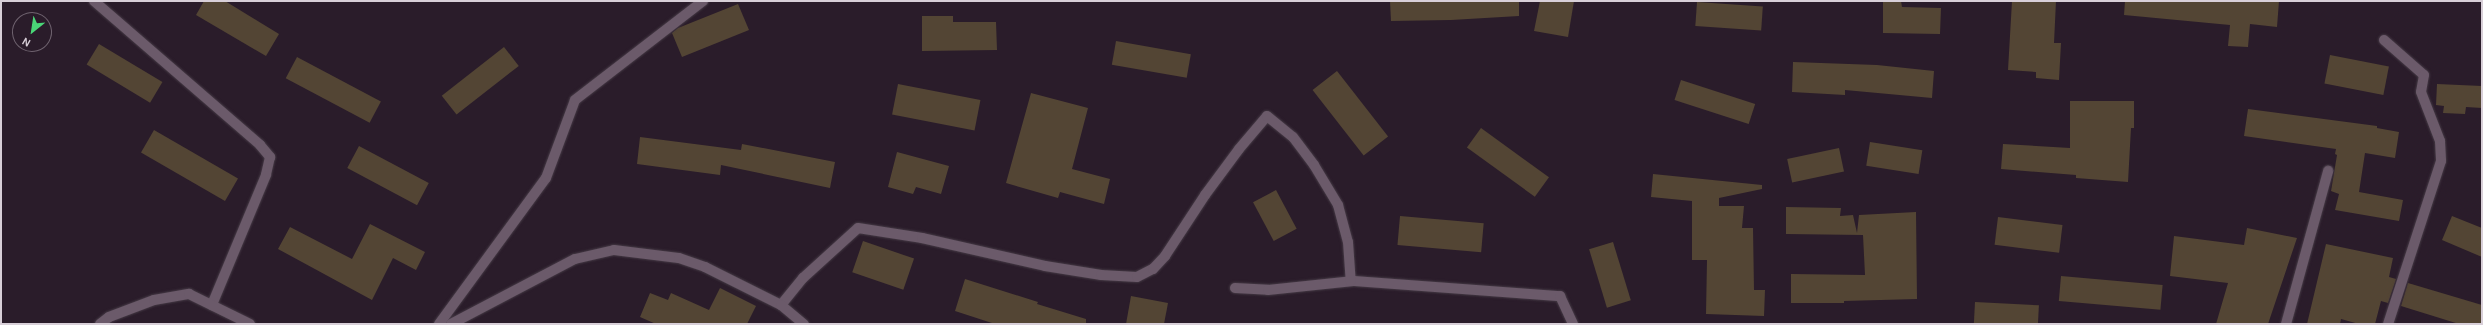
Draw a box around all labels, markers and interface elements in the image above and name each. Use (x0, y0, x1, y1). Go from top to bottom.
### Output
north arrow (12, 12, 52, 52)
text: N (20, 34, 33, 50)

